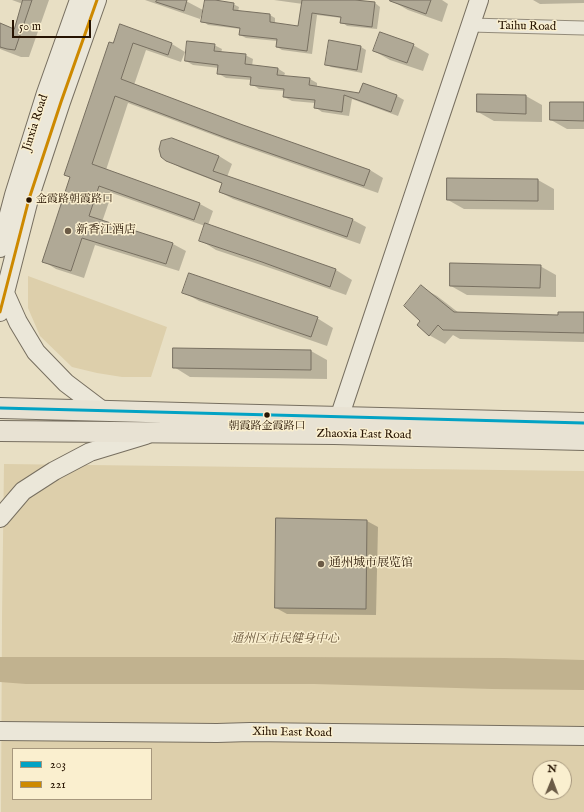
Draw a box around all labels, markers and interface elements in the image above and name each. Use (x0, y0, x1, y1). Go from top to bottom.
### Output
scale bar (14, 12, 93, 38)
text: 50 m (19, 19, 41, 34)
street label: Taihu Road (498, 19, 556, 35)
street label: Jinxia Road (20, 93, 52, 153)
place label: 金霞路朝霞路口 (36, 193, 113, 207)
marker: 金霞路朝霞路口 (24, 195, 34, 205)
place label: 新香江酒店 (76, 224, 136, 238)
marker: 新香江酒店 (63, 226, 73, 236)
marker: 朝霞路金霞路口 (262, 410, 272, 420)
place label: 朝霞路金霞路口 (229, 420, 305, 434)
street label: Zhaoxia East Road (316, 427, 412, 443)
place label: 通州城市展览馆 (329, 557, 413, 571)
marker: 通州城市展览馆 (316, 559, 326, 569)
park label: 通州区市民健身中心 (231, 633, 339, 647)
street label: Xihu East Road (252, 725, 332, 741)
legend (12, 748, 152, 800)
text: 203 (50, 757, 66, 772)
north arrow (532, 760, 572, 800)
text: N (547, 762, 557, 776)
text: 221 (50, 777, 66, 792)

